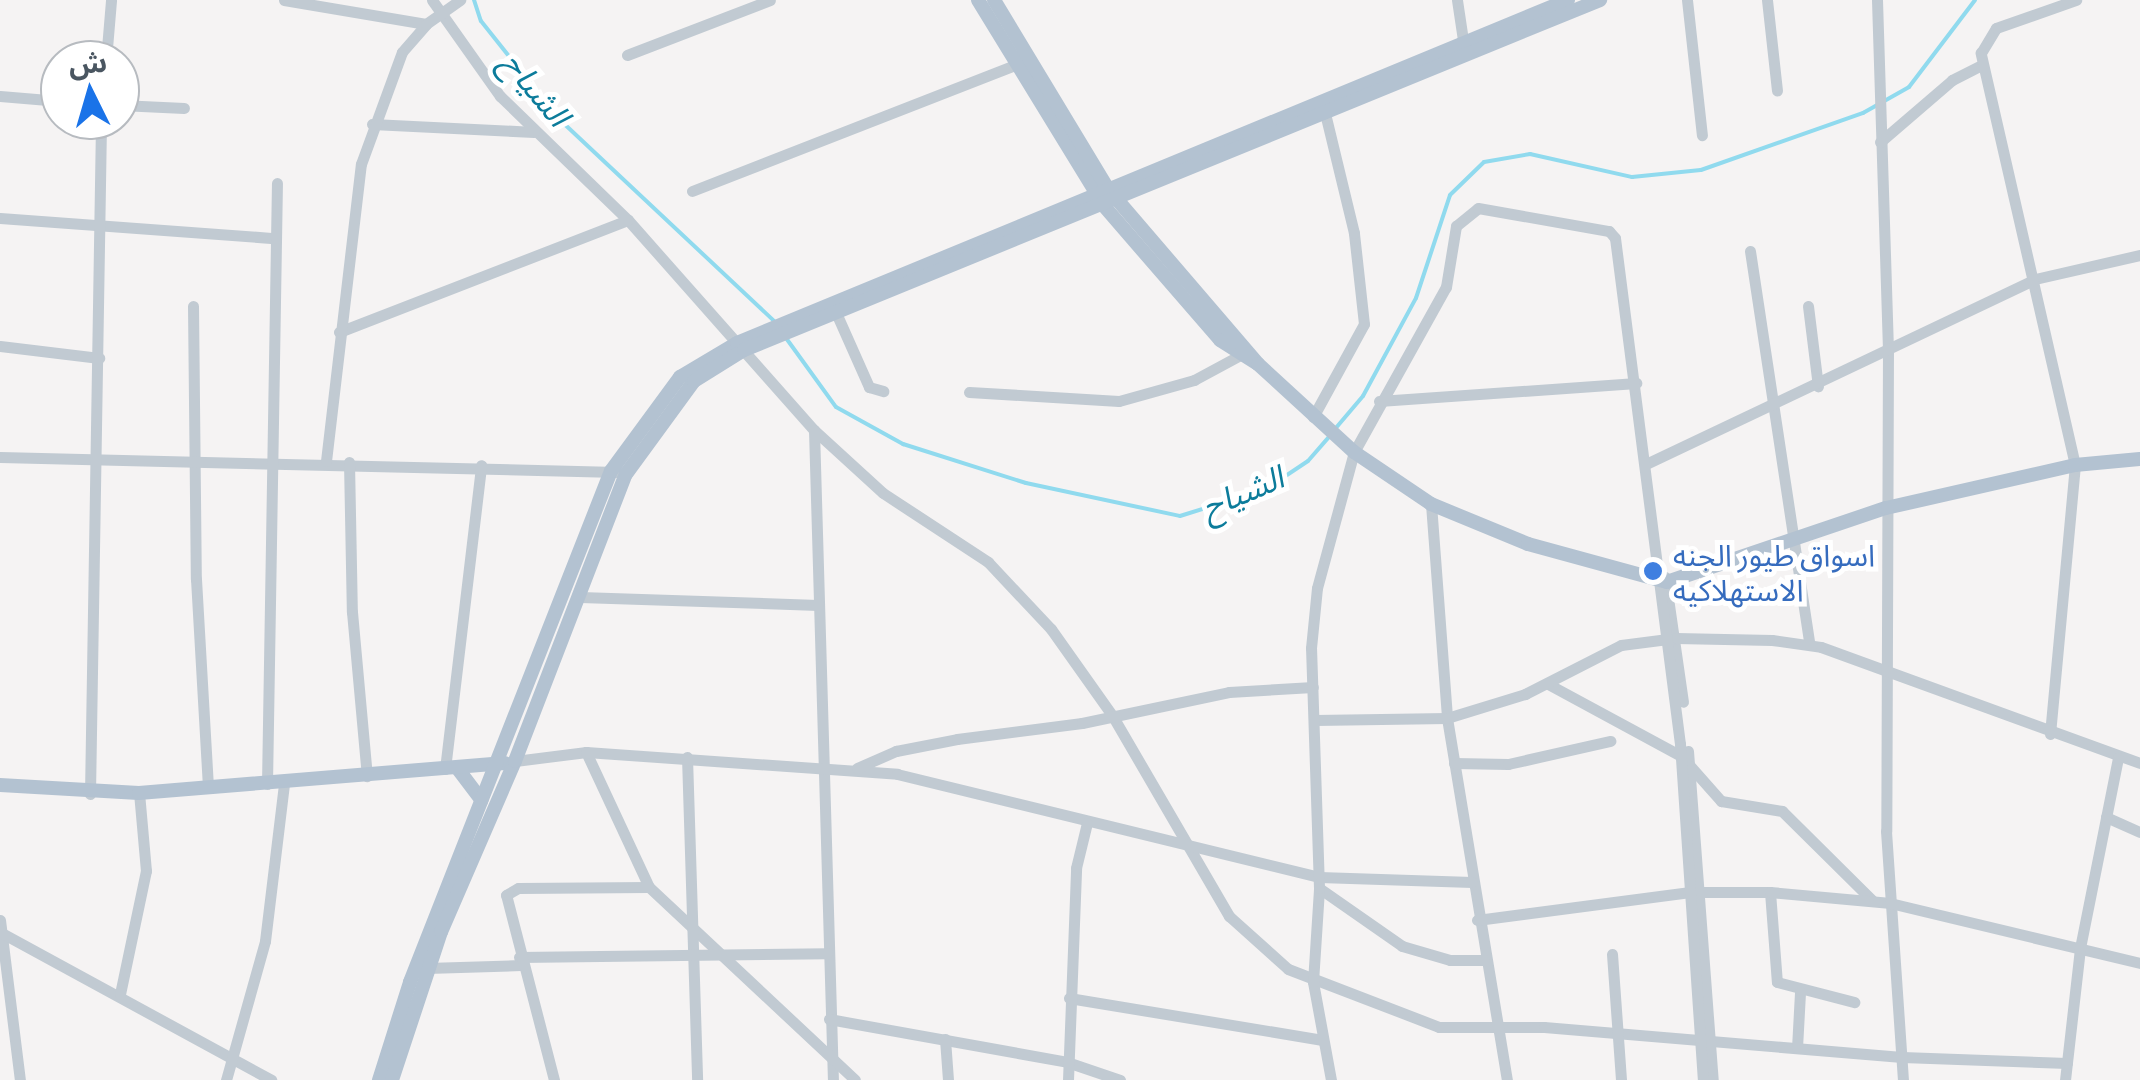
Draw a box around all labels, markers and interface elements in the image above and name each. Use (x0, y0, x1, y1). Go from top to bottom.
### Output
north arrow (40, 40, 140, 140)
text: ش (67, 43, 108, 81)
water label: الشياح (495, 43, 579, 133)
water label: الشياح (1195, 457, 1289, 525)
place label: اسواق طيور الجنه الاستهلاكيه (1673, 536, 1875, 606)
marker: اسواق طيور الجنه الاستهلاكيه (1642, 560, 1664, 582)

